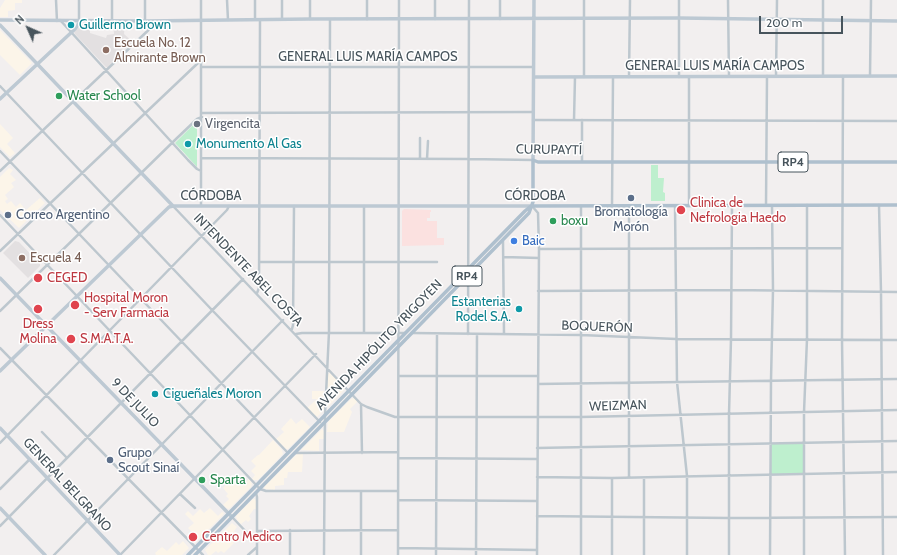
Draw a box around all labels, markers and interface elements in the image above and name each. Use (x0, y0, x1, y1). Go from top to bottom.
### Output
north arrow (8, 8, 48, 48)
scale bar (761, 8, 845, 34)
text: N (12, 12, 27, 27)
text: 200 m (766, 15, 802, 30)
place label: Guillermo Brown (79, 17, 171, 33)
marker: Guillermo Brown (66, 20, 76, 30)
place label: Escuela No. 12 Almirante Brown (114, 35, 206, 66)
marker: Escuela No. 12 Almirante Brown (101, 45, 111, 55)
street label: GENERAL LUIS MARÍA CAMPOS (278, 49, 458, 65)
street label: GENERAL LUIS MARÍA CAMPOS (625, 58, 805, 74)
place label: Water School (67, 88, 141, 104)
marker: Water School (54, 91, 64, 101)
place label: Virgencita (205, 116, 260, 132)
marker: Virgencita (192, 119, 202, 129)
place label: Monumento Al Gas (196, 136, 302, 152)
marker: Monumento Al Gas (183, 139, 193, 149)
street label: CURUPAYTÍ (516, 142, 582, 158)
road number: RP4 (778, 152, 808, 172)
street label: CÓRDOBA (181, 188, 241, 204)
street label: CÓRDOBA (505, 188, 565, 204)
marker: Bromatología Morón (626, 193, 636, 203)
place label: Clinica de Nefrologia Haedo (690, 195, 786, 226)
place label: Bromatología Morón (594, 204, 668, 235)
marker: Clinica de Nefrologia Haedo (675, 204, 687, 216)
place label: Correo Argentino (16, 207, 110, 223)
marker: Correo Argentino (3, 210, 13, 220)
street label: INTENDENTE ABEL COSTA (190, 210, 306, 330)
place label: boxu (561, 213, 588, 229)
marker: boxu (548, 216, 558, 226)
place label: Baic (522, 233, 545, 249)
marker: Baic (509, 236, 519, 246)
place label: Escuela 4 (30, 250, 82, 266)
marker: Escuela 4 (17, 253, 27, 263)
road number: RP4 (452, 266, 482, 286)
place label: CEGED (47, 270, 87, 286)
marker: CEGED (32, 272, 44, 284)
street label: AVENIDA HIPÓLITO YRIGOYEN (313, 277, 445, 413)
place label: Hospital Moron - Serv Farmacia (84, 290, 169, 321)
place label: Estanterias Rodel S.A. (451, 294, 511, 325)
marker: Hospital Moron - Serv Farmacia (69, 299, 81, 311)
marker: Dress Molina (32, 303, 44, 315)
marker: Estanterias Rodel S.A. (514, 304, 524, 314)
place label: Dress Molina (20, 316, 56, 347)
street label: BOQUERÓN (561, 318, 633, 336)
place label: S.M.A.T.A. (80, 331, 134, 347)
marker: S.M.A.T.A. (65, 333, 77, 345)
street label: 9 DE JULIO (108, 375, 162, 431)
place label: Cigueñales Moron (163, 386, 261, 402)
marker: Cigueñales Moron (150, 389, 160, 399)
street label: WEIZMAN (589, 397, 647, 415)
street label: GENERAL BELGRANO (20, 435, 114, 535)
place label: Grupo Scout Sinaí (118, 445, 179, 476)
marker: Grupo Scout Sinaí (105, 455, 115, 465)
place label: Sparta (210, 472, 246, 488)
marker: Sparta (197, 475, 207, 485)
place label: Centro Medico (202, 529, 282, 545)
marker: Centro Medico (187, 531, 199, 543)

